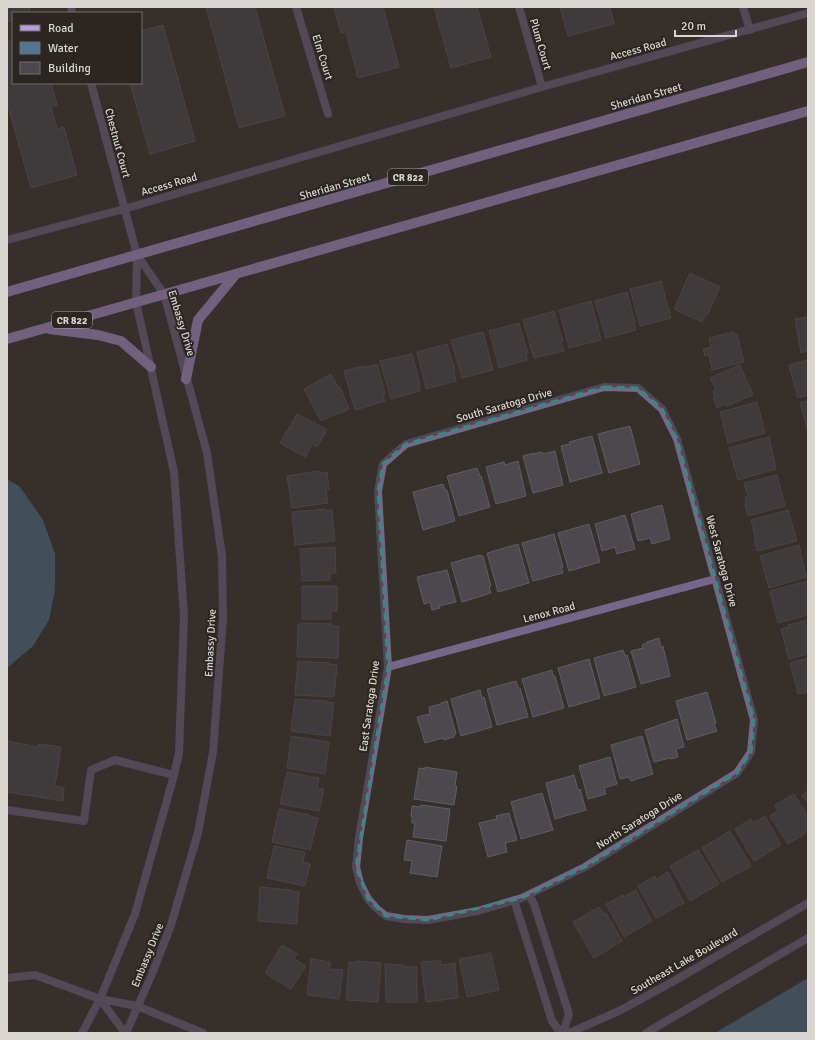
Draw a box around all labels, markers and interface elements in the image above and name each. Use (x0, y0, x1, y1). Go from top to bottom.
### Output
legend (12, 12, 142, 84)
scale bar (675, 12, 736, 38)
street label: Plum Court (527, 17, 554, 72)
text: 20 m (681, 19, 706, 34)
text: Road (48, 21, 74, 36)
street label: Elm Court (309, 33, 336, 82)
street label: Access Road (608, 36, 668, 63)
text: Water (48, 41, 79, 56)
text: Building (48, 61, 91, 76)
street label: Sheridan Street (609, 80, 683, 113)
street label: Chestnut Court (102, 107, 133, 179)
road number: CR 822 (388, 169, 428, 185)
street label: Access Road (139, 170, 199, 199)
street label: Sheridan Street (298, 170, 372, 203)
street label: Embassy Drive (165, 289, 198, 358)
road number: CR 822 (52, 312, 92, 328)
street label: South Saratoga Drive (455, 386, 554, 425)
street label: West Saratoga Drive (703, 514, 740, 608)
street label: Lenox Road (522, 599, 577, 626)
street label: Embassy Drive (202, 609, 219, 677)
street label: East Saratoga Drive (357, 660, 382, 752)
street label: North Saratoga Drive (594, 789, 685, 852)
street label: Embassy Drive (129, 921, 166, 989)
street label: Southeast Lake Boulevard (628, 925, 740, 997)

